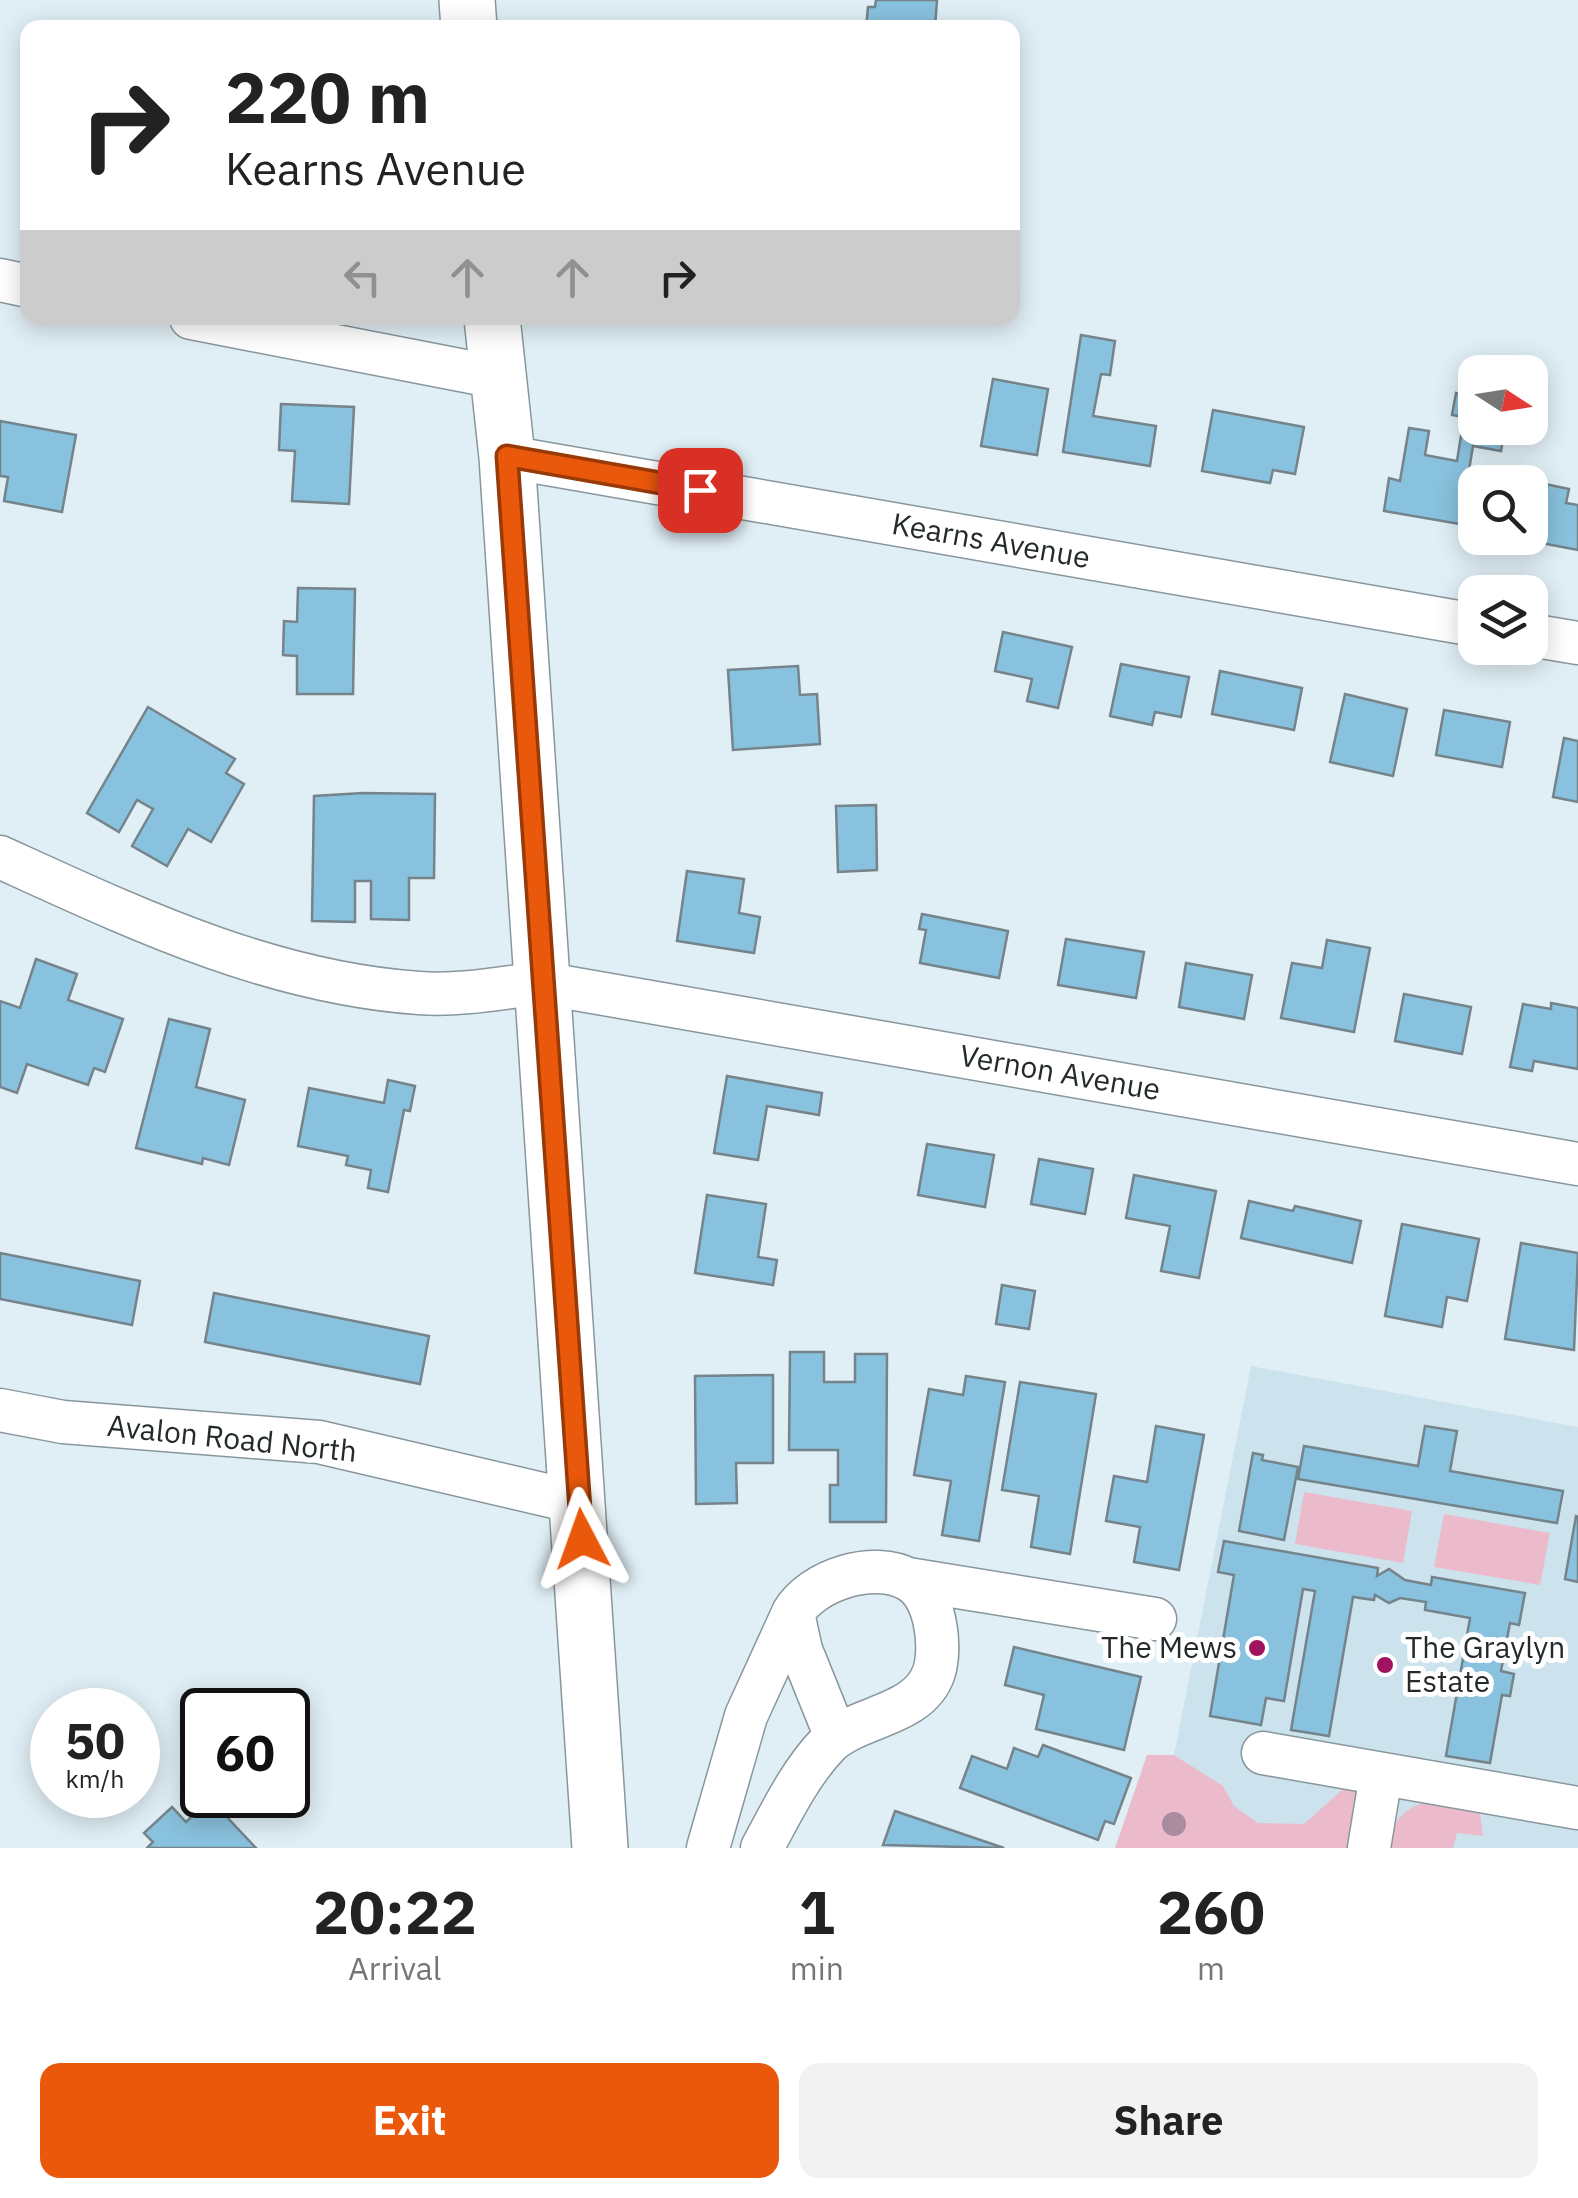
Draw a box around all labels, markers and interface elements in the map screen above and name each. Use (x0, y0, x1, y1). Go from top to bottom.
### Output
text: 220 m (225, 51, 430, 142)
icon: right (60, 60, 190, 190)
text: Kearns Avenue (225, 139, 526, 197)
icon: left (335, 250, 390, 305)
icon: ahead (440, 250, 495, 305)
icon: ahead (545, 250, 600, 305)
icon: right (650, 250, 705, 305)
north arrow (1458, 355, 1548, 445)
map controls (1458, 355, 1548, 665)
pin (658, 448, 743, 533)
icon: arrive (673, 463, 728, 518)
button: search (1458, 465, 1548, 555)
street label: Kearns Avenue (889, 503, 1093, 576)
button: layers (1458, 575, 1548, 665)
street label: Vernon Avenue (957, 1035, 1164, 1108)
street label: Avalon Road North (105, 1405, 359, 1470)
position arrow (530, 1487, 634, 1591)
place label: The Mews (1101, 1627, 1237, 1666)
place label: The Graylyn Estate (1405, 1627, 1565, 1700)
marker: The Mews (1246, 1637, 1268, 1659)
marker: The Graylyn Estate (1374, 1654, 1396, 1676)
speed limit sign: 60 (180, 1688, 310, 1818)
text: 50 (65, 1708, 125, 1773)
text: km/h (66, 1762, 124, 1795)
text: 20:22 (313, 1872, 477, 1951)
text: 1 (799, 1872, 835, 1951)
text: 260 (1157, 1872, 1265, 1951)
text: Arrival (348, 1947, 442, 1989)
text: min (790, 1947, 844, 1989)
text: m (1197, 1947, 1225, 1989)
button: Exit (40, 2063, 779, 2178)
button: Share (799, 2063, 1538, 2178)

